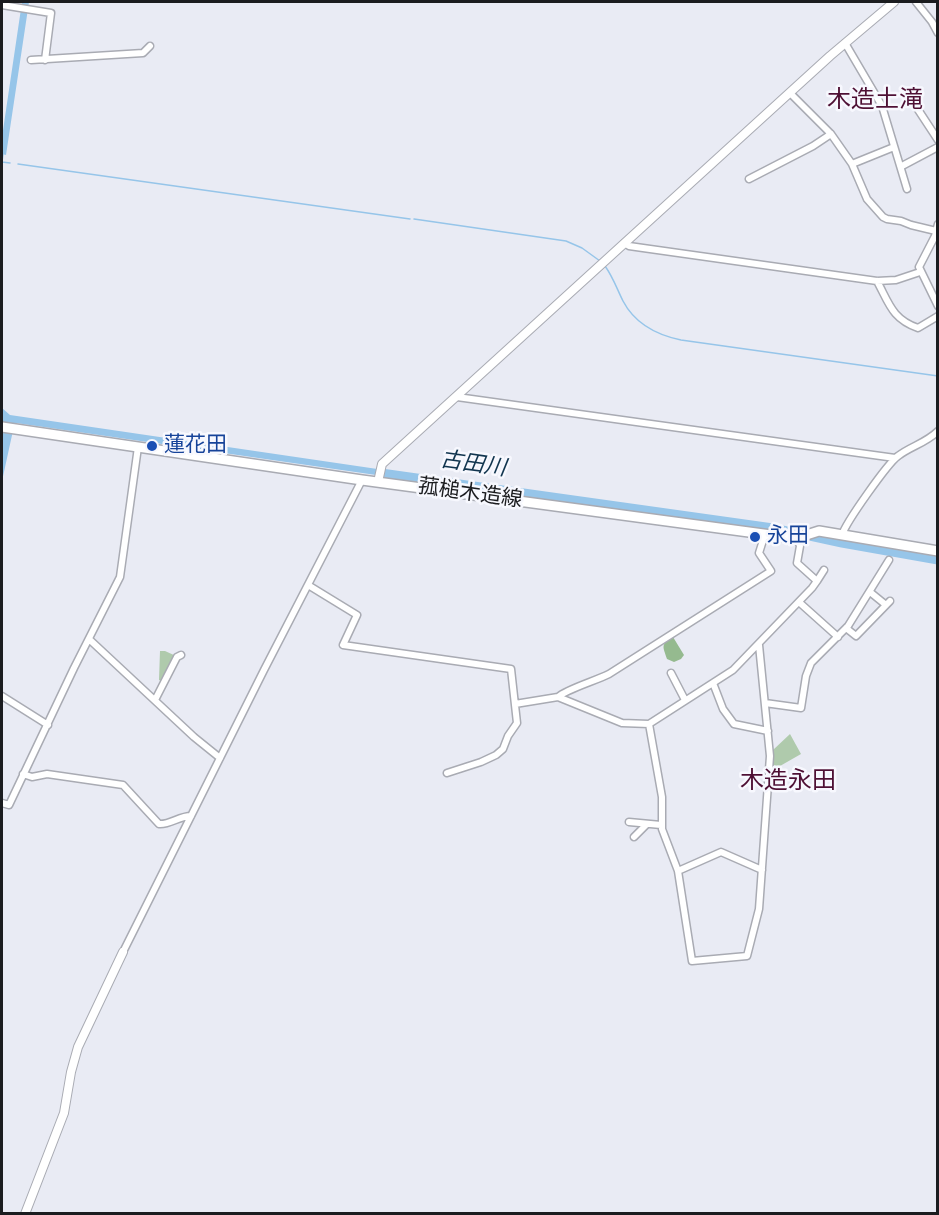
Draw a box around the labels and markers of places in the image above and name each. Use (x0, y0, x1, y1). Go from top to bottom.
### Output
place label: 蓮花田 (164, 433, 227, 459)
marker: 蓮花田 (145, 439, 159, 453)
place label: 永田 (767, 524, 809, 550)
marker: 永田 (748, 530, 762, 544)

